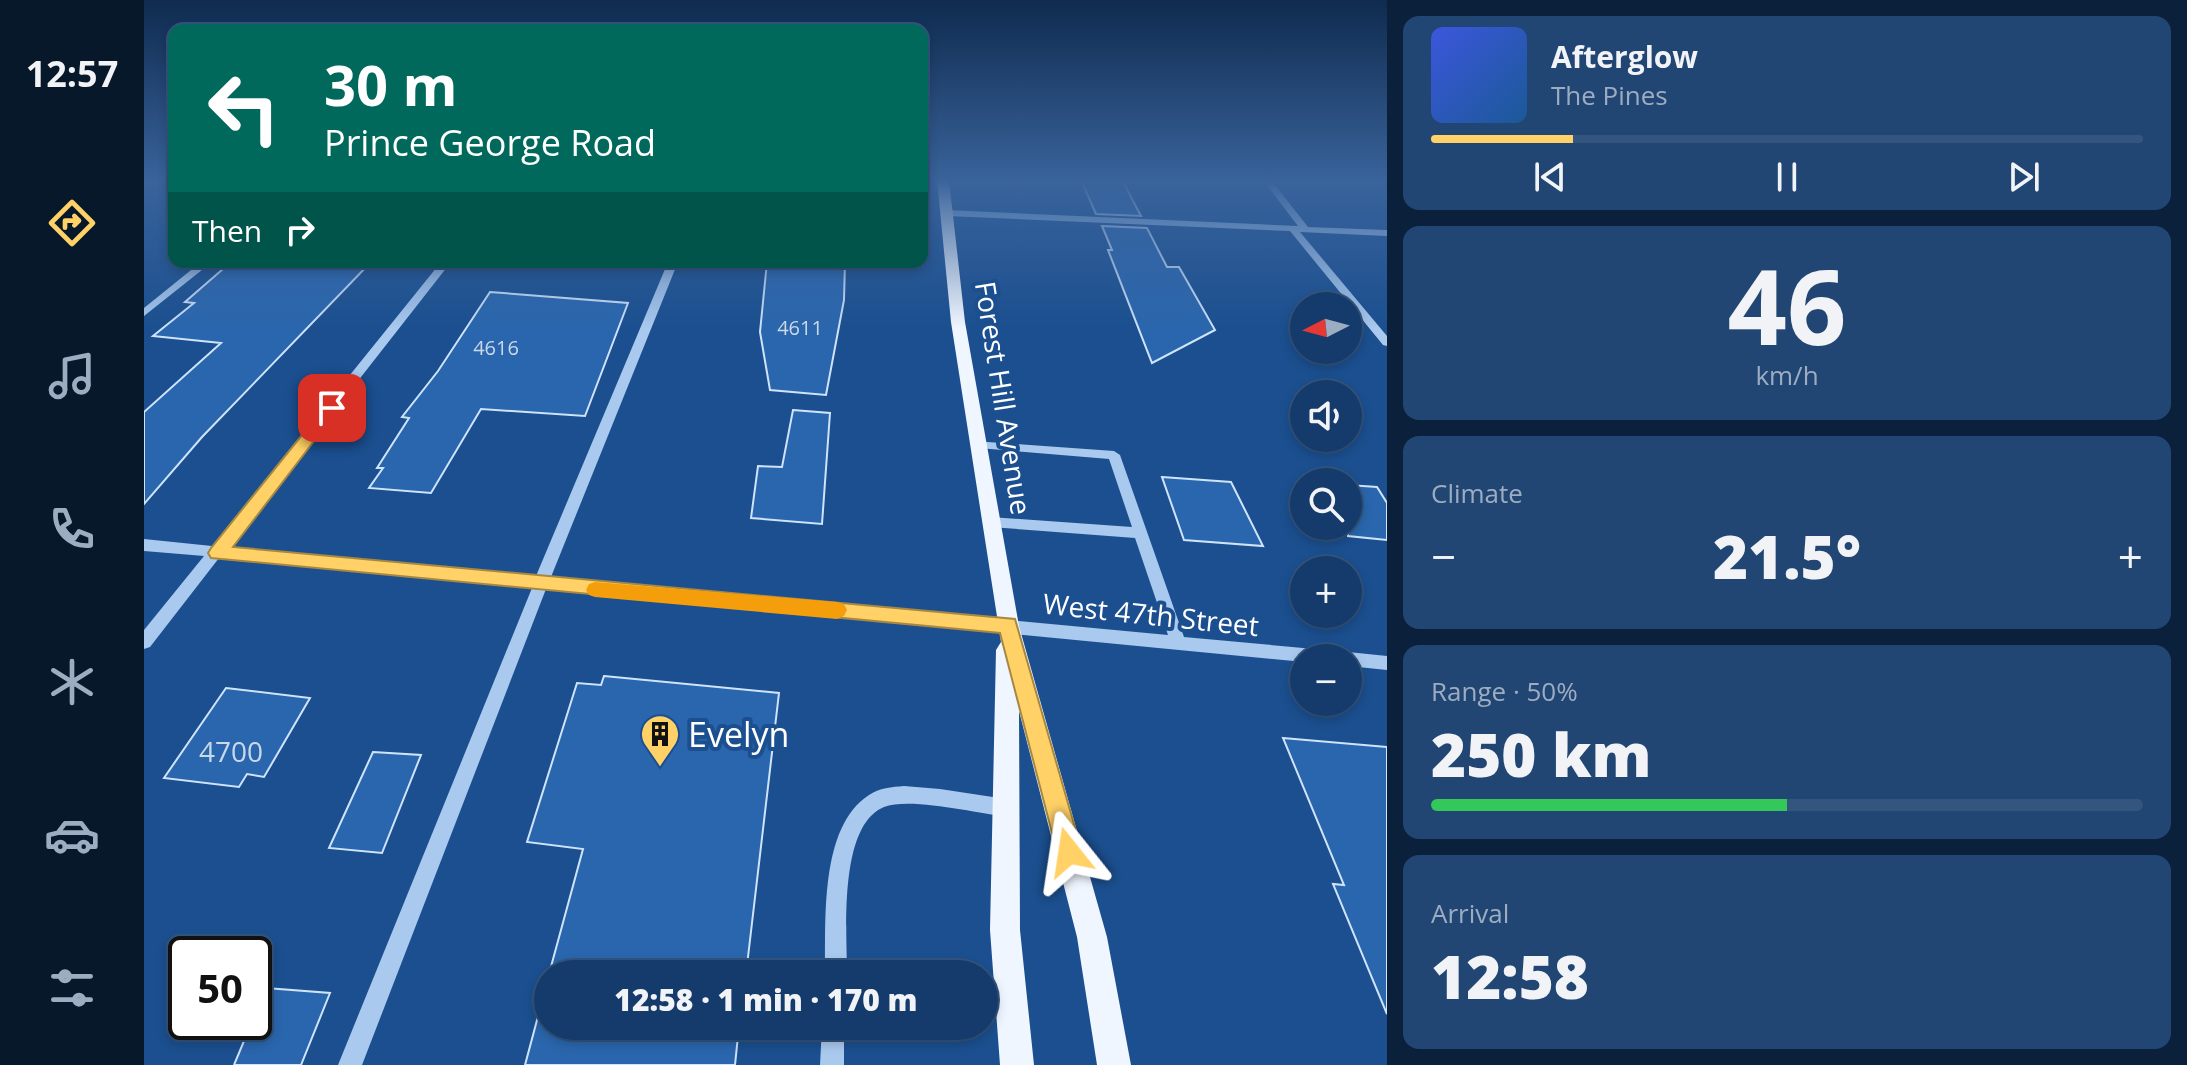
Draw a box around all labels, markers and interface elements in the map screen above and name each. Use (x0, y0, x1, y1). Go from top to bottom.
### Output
text: Afterglow (1551, 36, 1698, 77)
text: 30 m (324, 46, 458, 122)
text: 12:57 (26, 49, 118, 98)
icon: left (192, 56, 296, 160)
text: The Pines (1551, 77, 1668, 113)
text: Prince George Road (324, 118, 656, 167)
icon: previous (1528, 155, 1572, 199)
icon: pause (1765, 155, 1809, 199)
icon: next (2002, 155, 2046, 199)
icon: directions (44, 195, 100, 251)
icon: right (278, 208, 322, 252)
text: Then (192, 210, 262, 251)
text: 46 (1728, 234, 1846, 375)
street label: Forest Hill Avenue (967, 279, 1041, 517)
north arrow (1290, 292, 1362, 364)
map controls (1290, 292, 1362, 716)
house number: 4611 (777, 314, 823, 341)
house number: 4616 (473, 334, 519, 361)
icon: music (44, 348, 100, 404)
text: km/h (1755, 357, 1819, 393)
pin (298, 374, 366, 442)
button: sound (1290, 380, 1362, 452)
icon: arrive (310, 386, 354, 430)
button: search (1290, 468, 1362, 540)
text: Climate (1431, 475, 1523, 511)
icon: phone (44, 501, 100, 557)
text: 21.5° (1713, 515, 1861, 597)
text: − (1431, 526, 1456, 586)
text: + (2118, 526, 2143, 586)
button: + (1290, 556, 1362, 628)
street label: West 47th Street (1041, 584, 1261, 644)
button: − (1290, 644, 1362, 716)
icon: climate (44, 654, 100, 710)
text: Range · 50% (1431, 673, 1578, 709)
place label: Evelyn (688, 711, 789, 757)
building icon: Evelyn (639, 713, 681, 768)
text: 250 km (1431, 713, 1652, 795)
house number: 4700 (199, 732, 263, 770)
icon: car (44, 807, 100, 863)
position arrow (1027, 810, 1111, 894)
text: Arrival (1431, 895, 1509, 931)
text: 12:58 (1431, 935, 1589, 1017)
speed limit sign: 50 (168, 936, 272, 1040)
icon: filters (44, 960, 100, 1016)
text: 12:58 · 1 min · 170 m (614, 979, 918, 1020)

